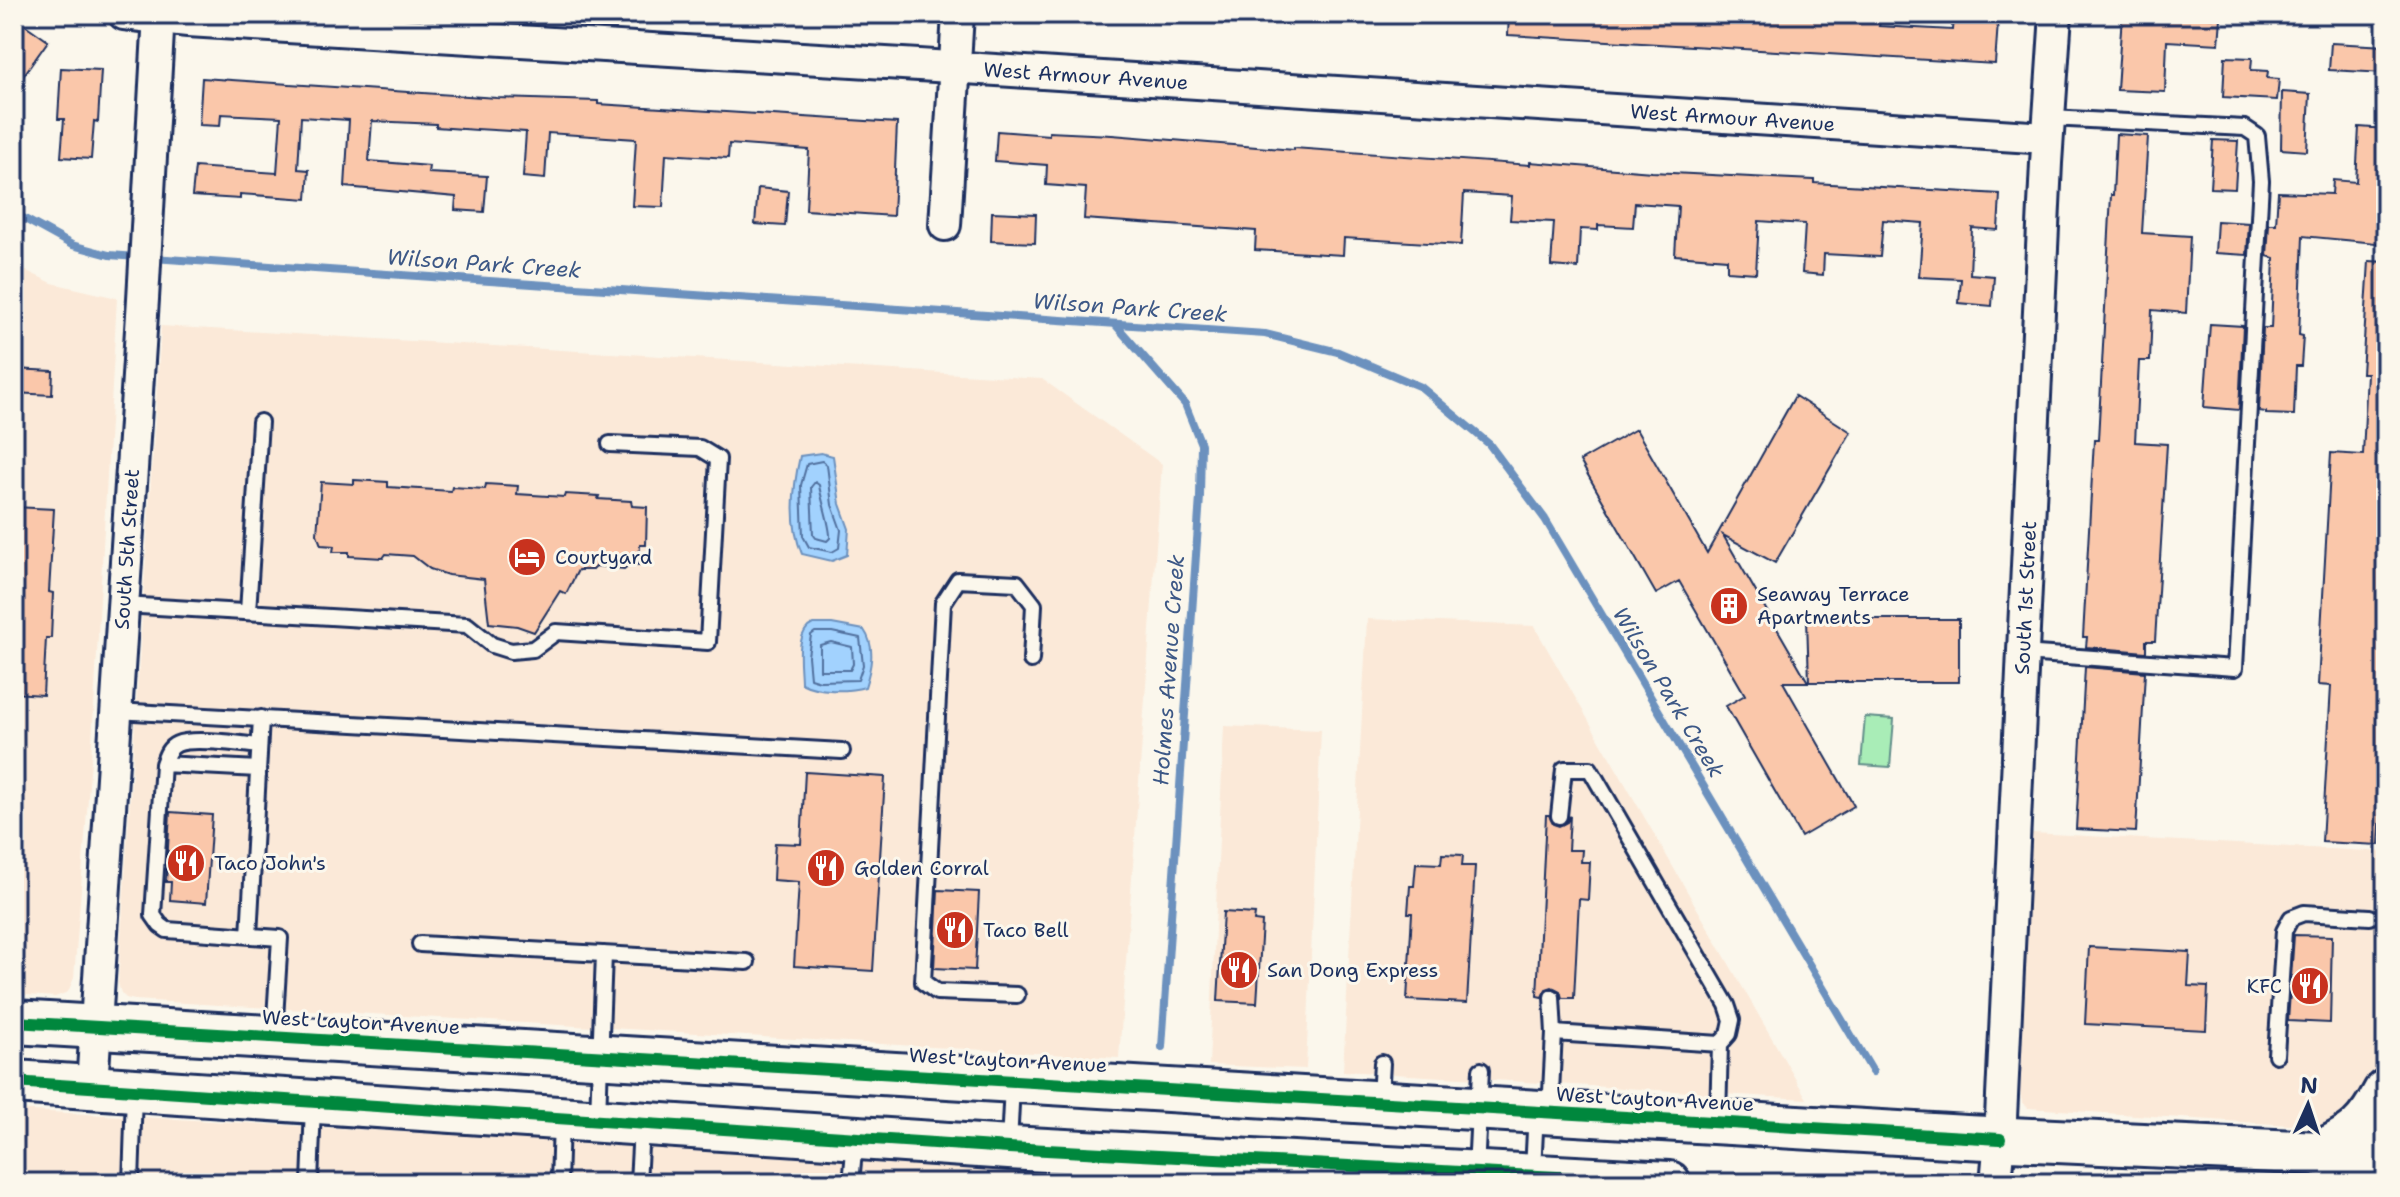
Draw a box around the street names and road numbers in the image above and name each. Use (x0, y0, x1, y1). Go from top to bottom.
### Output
street label: West Armour Avenue (983, 56, 1189, 95)
street label: West Armour Avenue (1629, 98, 1836, 137)
street label: South 5th Street (109, 468, 145, 630)
street label: South 1st Street (2009, 520, 2042, 675)
street label: West Layton Avenue (261, 1004, 461, 1040)
street label: West Layton Avenue (908, 1042, 1108, 1078)
street label: West Layton Avenue (1555, 1081, 1755, 1117)

